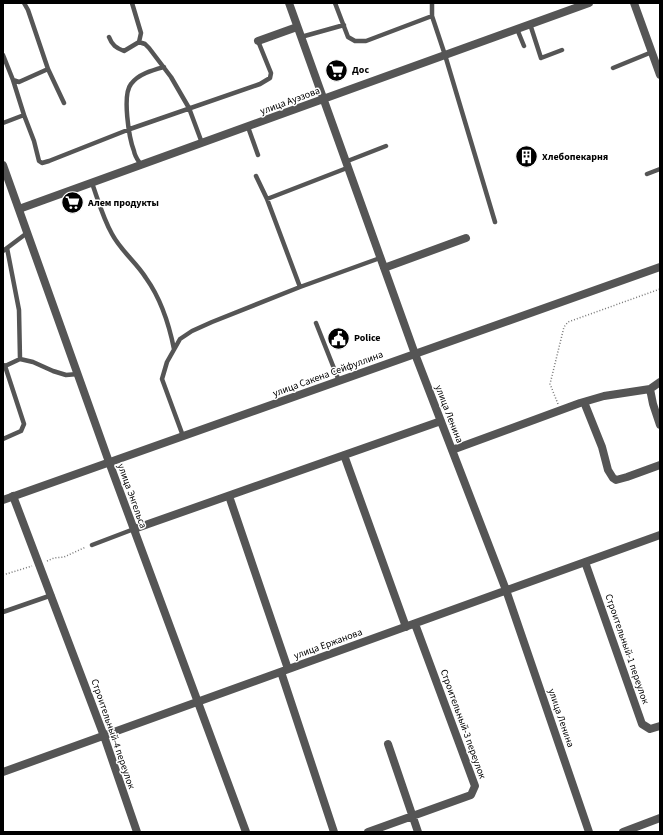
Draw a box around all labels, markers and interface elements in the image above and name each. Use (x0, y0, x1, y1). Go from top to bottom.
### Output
supermarket icon: Дос (323, 57, 349, 83)
place label: Дос (352, 63, 369, 77)
street label: улица Ауэзова (258, 84, 322, 118)
building icon: Хлебопекарня (513, 144, 539, 170)
place label: Хлебопекарня (542, 150, 608, 164)
supermarket icon: Алем продукты (60, 190, 86, 216)
place label: Алем продукты (87, 196, 159, 210)
public building icon: Police (326, 325, 352, 351)
place label: Police (354, 331, 381, 345)
street label: улица Сакена Сейфуллина (271, 347, 385, 401)
street label: улица Ленина (431, 383, 467, 445)
street label: улица Энгельса (114, 462, 150, 530)
street label: Строительный-1 переулок (602, 592, 652, 706)
street label: улица Ержанова (292, 625, 364, 663)
street label: Строительный-3 переулок (437, 667, 489, 781)
street label: Строительный-4 переулок (88, 677, 138, 791)
street label: улица Ленина (544, 687, 578, 749)

